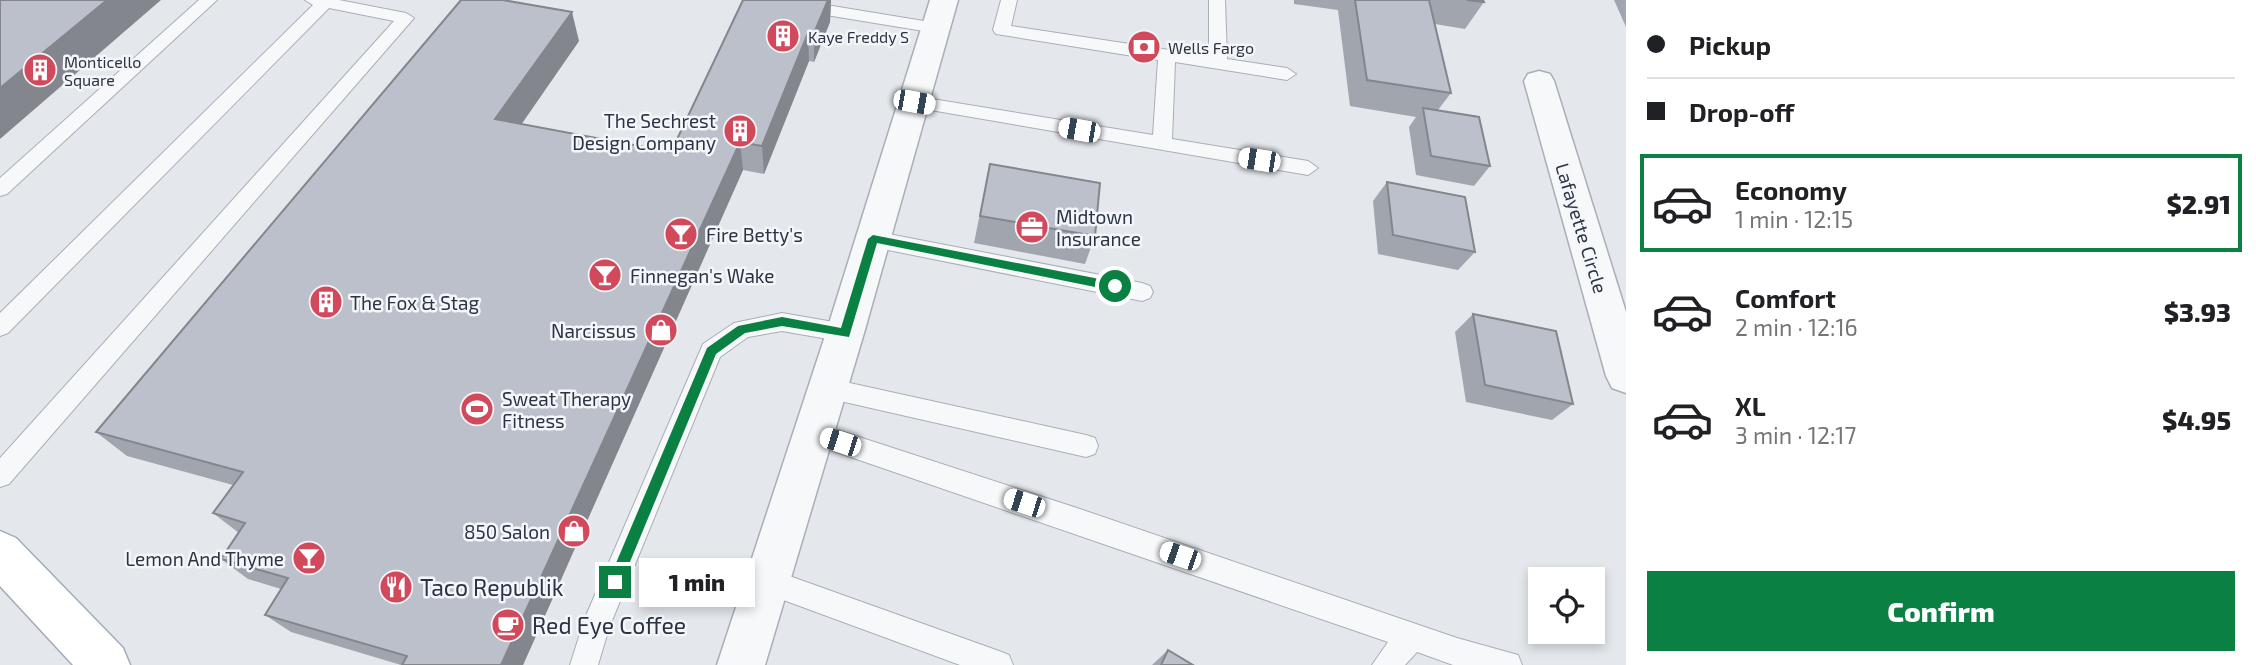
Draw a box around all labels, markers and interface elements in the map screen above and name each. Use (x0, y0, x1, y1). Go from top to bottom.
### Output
building icon: Kaye Freddy S (764, 17, 802, 55)
place label: Kaye Freddy S (808, 27, 909, 46)
bank icon: Wells Fargo (1125, 28, 1163, 66)
text: Pickup (1689, 29, 1771, 60)
place label: Wells Fargo (1168, 38, 1254, 57)
building icon: Monticello Square (21, 51, 59, 89)
place label: Monticello Square (64, 52, 141, 89)
car (892, 88, 937, 116)
text: Drop-off (1689, 96, 1794, 127)
place label: The Sechrest Design Company (572, 109, 716, 154)
building icon: The Sechrest Design Company (721, 112, 759, 150)
car (1057, 116, 1102, 144)
car (1237, 146, 1282, 174)
street label: Lafayette Circle (1551, 160, 1613, 296)
icon: car (1651, 172, 1714, 235)
text: Economy (1735, 174, 1847, 205)
text: $2.91 (2166, 188, 2231, 219)
place label: Midtown Insurance (1056, 205, 1141, 250)
text: 1 min · 12:15 (1735, 205, 1853, 233)
office icon: Midtown Insurance (1013, 208, 1051, 246)
bar icon: Fire Betty's (662, 215, 700, 253)
place label: Fire Betty's (706, 223, 803, 246)
bar icon: Finnegan's Wake (586, 256, 624, 294)
place label: Finnegan's Wake (630, 264, 774, 287)
route start (1099, 270, 1131, 302)
icon: car (1651, 280, 1714, 343)
text: Comfort (1735, 282, 1836, 313)
building icon: The Fox & Stag (307, 283, 345, 321)
place label: The Fox & Stag (350, 291, 479, 314)
text: $3.93 (2164, 296, 2231, 327)
shop icon: Narcissus (642, 311, 680, 349)
text: 2 min · 12:16 (1735, 313, 1858, 341)
place label: Narcissus (551, 319, 636, 342)
place label: Sweat Therapy Fitness (502, 387, 631, 432)
icon: car (1651, 388, 1714, 451)
sports icon: Sweat Therapy Fitness (458, 390, 496, 428)
text: XL (1735, 390, 1766, 421)
text: $4.95 (2162, 404, 2231, 435)
text: 3 min · 12:17 (1735, 421, 1856, 449)
car (817, 426, 864, 458)
car (1001, 487, 1048, 519)
shop icon: 850 Salon (555, 512, 593, 550)
place label: 850 Salon (464, 520, 550, 543)
bar icon: Lemon And Thyme (290, 539, 328, 577)
car (1157, 539, 1204, 573)
place label: Lemon And Thyme (125, 547, 284, 570)
callout: 1 min (640, 558, 755, 606)
route end (599, 566, 631, 598)
map controls (1528, 567, 1605, 644)
button: locate (1528, 567, 1605, 644)
restaurant icon: Taco Republik (377, 568, 415, 606)
text: 1 min (669, 568, 725, 596)
button: Confirm (1647, 571, 2235, 651)
place label: Taco Republik (420, 573, 564, 601)
cafe icon: Red Eye Coffee (489, 606, 527, 644)
place label: Red Eye Coffee (532, 611, 686, 639)

